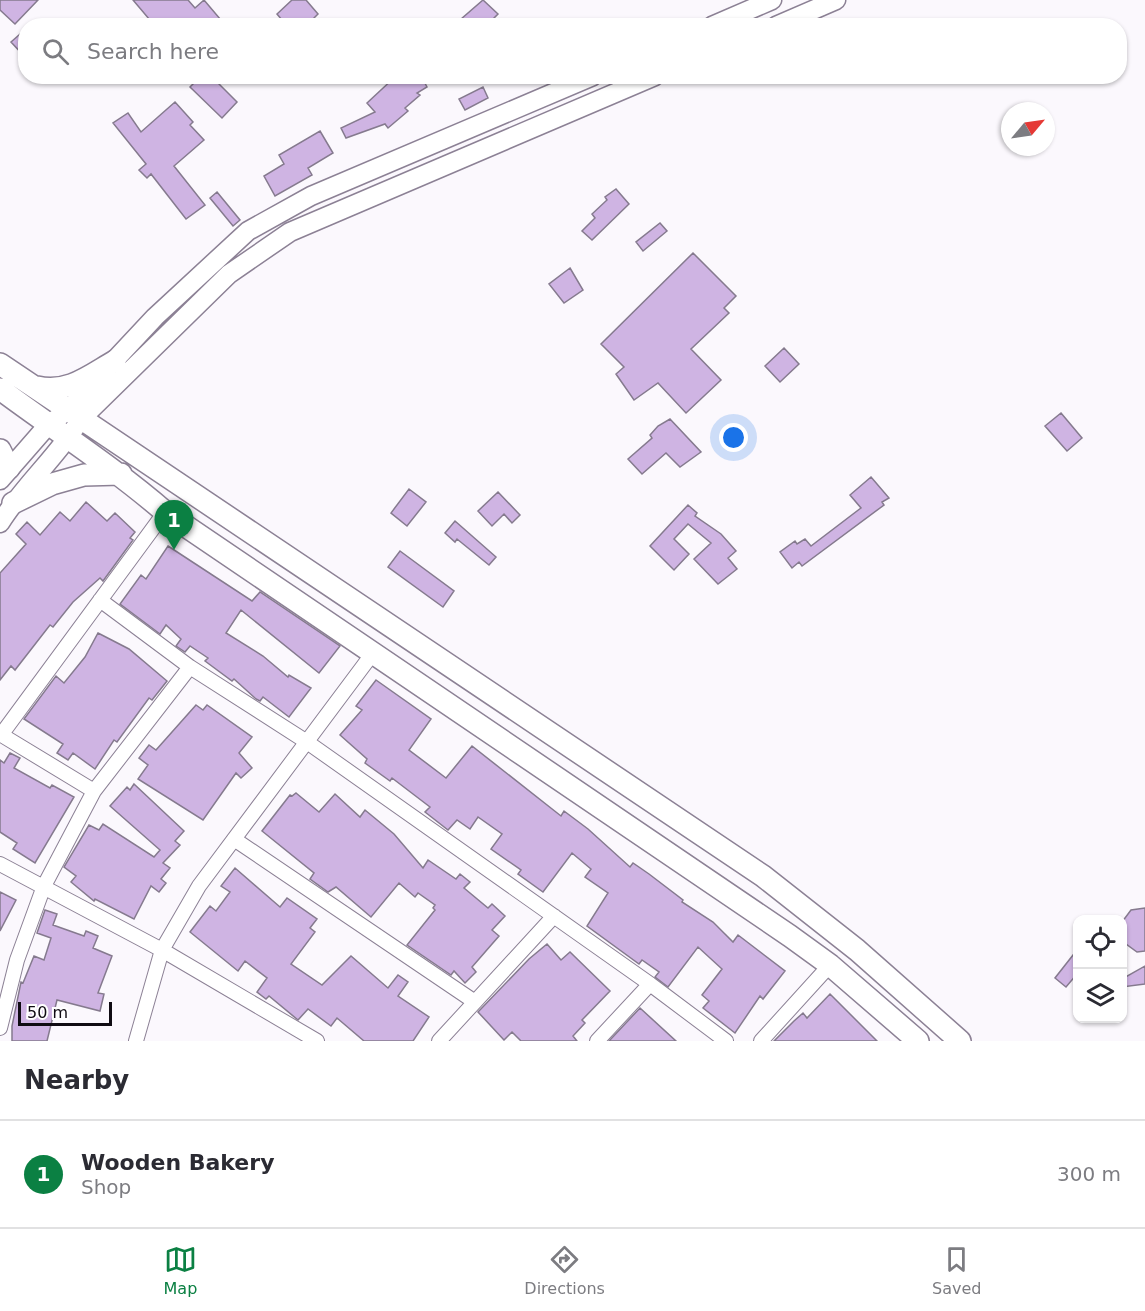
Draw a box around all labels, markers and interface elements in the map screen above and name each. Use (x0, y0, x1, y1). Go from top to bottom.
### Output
search box (18, 18, 1127, 84)
icon: search (39, 35, 72, 68)
text: Search here (87, 39, 219, 64)
north arrow (1001, 102, 1055, 156)
your location (719, 423, 748, 452)
pin: 1 (154, 500, 194, 550)
map controls (1073, 915, 1127, 1023)
button: locate (1073, 915, 1127, 969)
button: layers (1073, 969, 1127, 1023)
scale bar (18, 999, 112, 1026)
text: 50 m (27, 1003, 68, 1022)
text: Nearby (24, 1065, 129, 1095)
text: Wooden Bakery (81, 1150, 274, 1175)
text: 1 (37, 1162, 50, 1186)
text: 300 m (1057, 1162, 1121, 1186)
text: Shop (81, 1175, 131, 1199)
tab: Map (164, 1243, 197, 1298)
tab: Directions (524, 1243, 605, 1298)
tab: Saved (932, 1243, 981, 1298)

